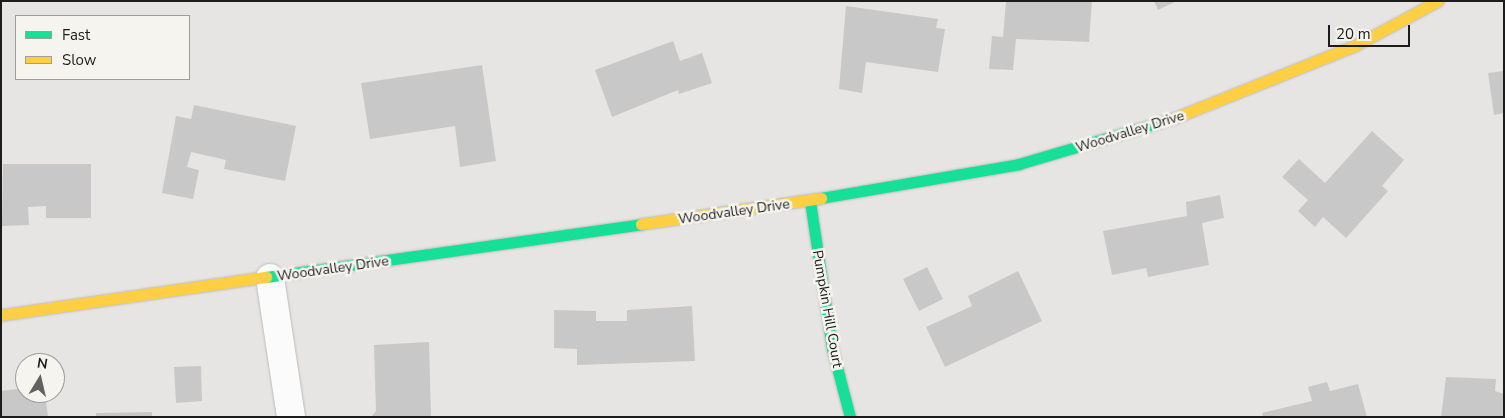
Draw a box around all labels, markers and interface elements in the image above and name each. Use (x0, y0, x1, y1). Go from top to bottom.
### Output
legend (15, 15, 190, 80)
scale bar (1330, 15, 1412, 47)
text: 20 m (1336, 24, 1371, 44)
text: Fast (62, 25, 90, 45)
text: Slow (62, 50, 96, 70)
street label: Woodvalley Drive (1074, 108, 1186, 156)
street label: Woodvalley Drive (677, 196, 791, 228)
street label: Pumpkin Hill Court (808, 249, 846, 369)
street label: Woodvalley Drive (276, 253, 390, 285)
north arrow (15, 353, 65, 403)
text: N (36, 353, 49, 374)

